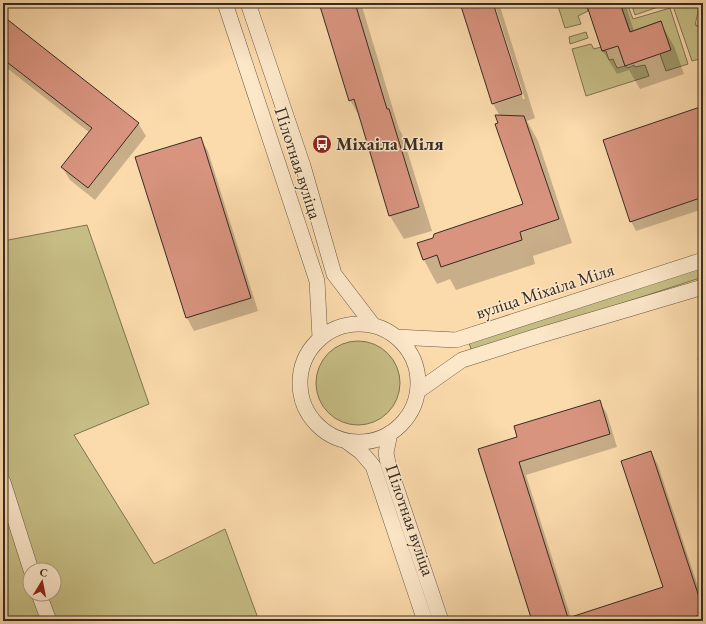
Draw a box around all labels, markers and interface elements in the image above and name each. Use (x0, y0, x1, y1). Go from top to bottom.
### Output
street label: Пілотная вуліца (269, 104, 328, 223)
place label: Міхаіла Міля (336, 132, 444, 155)
bus stop icon: Міхаіла Міля (311, 133, 333, 155)
street label: вуліца Міхаіла Міля (473, 257, 617, 324)
street label: Пілотная вуліца (381, 461, 441, 580)
north arrow (22, 562, 62, 602)
text: С (39, 565, 49, 580)

